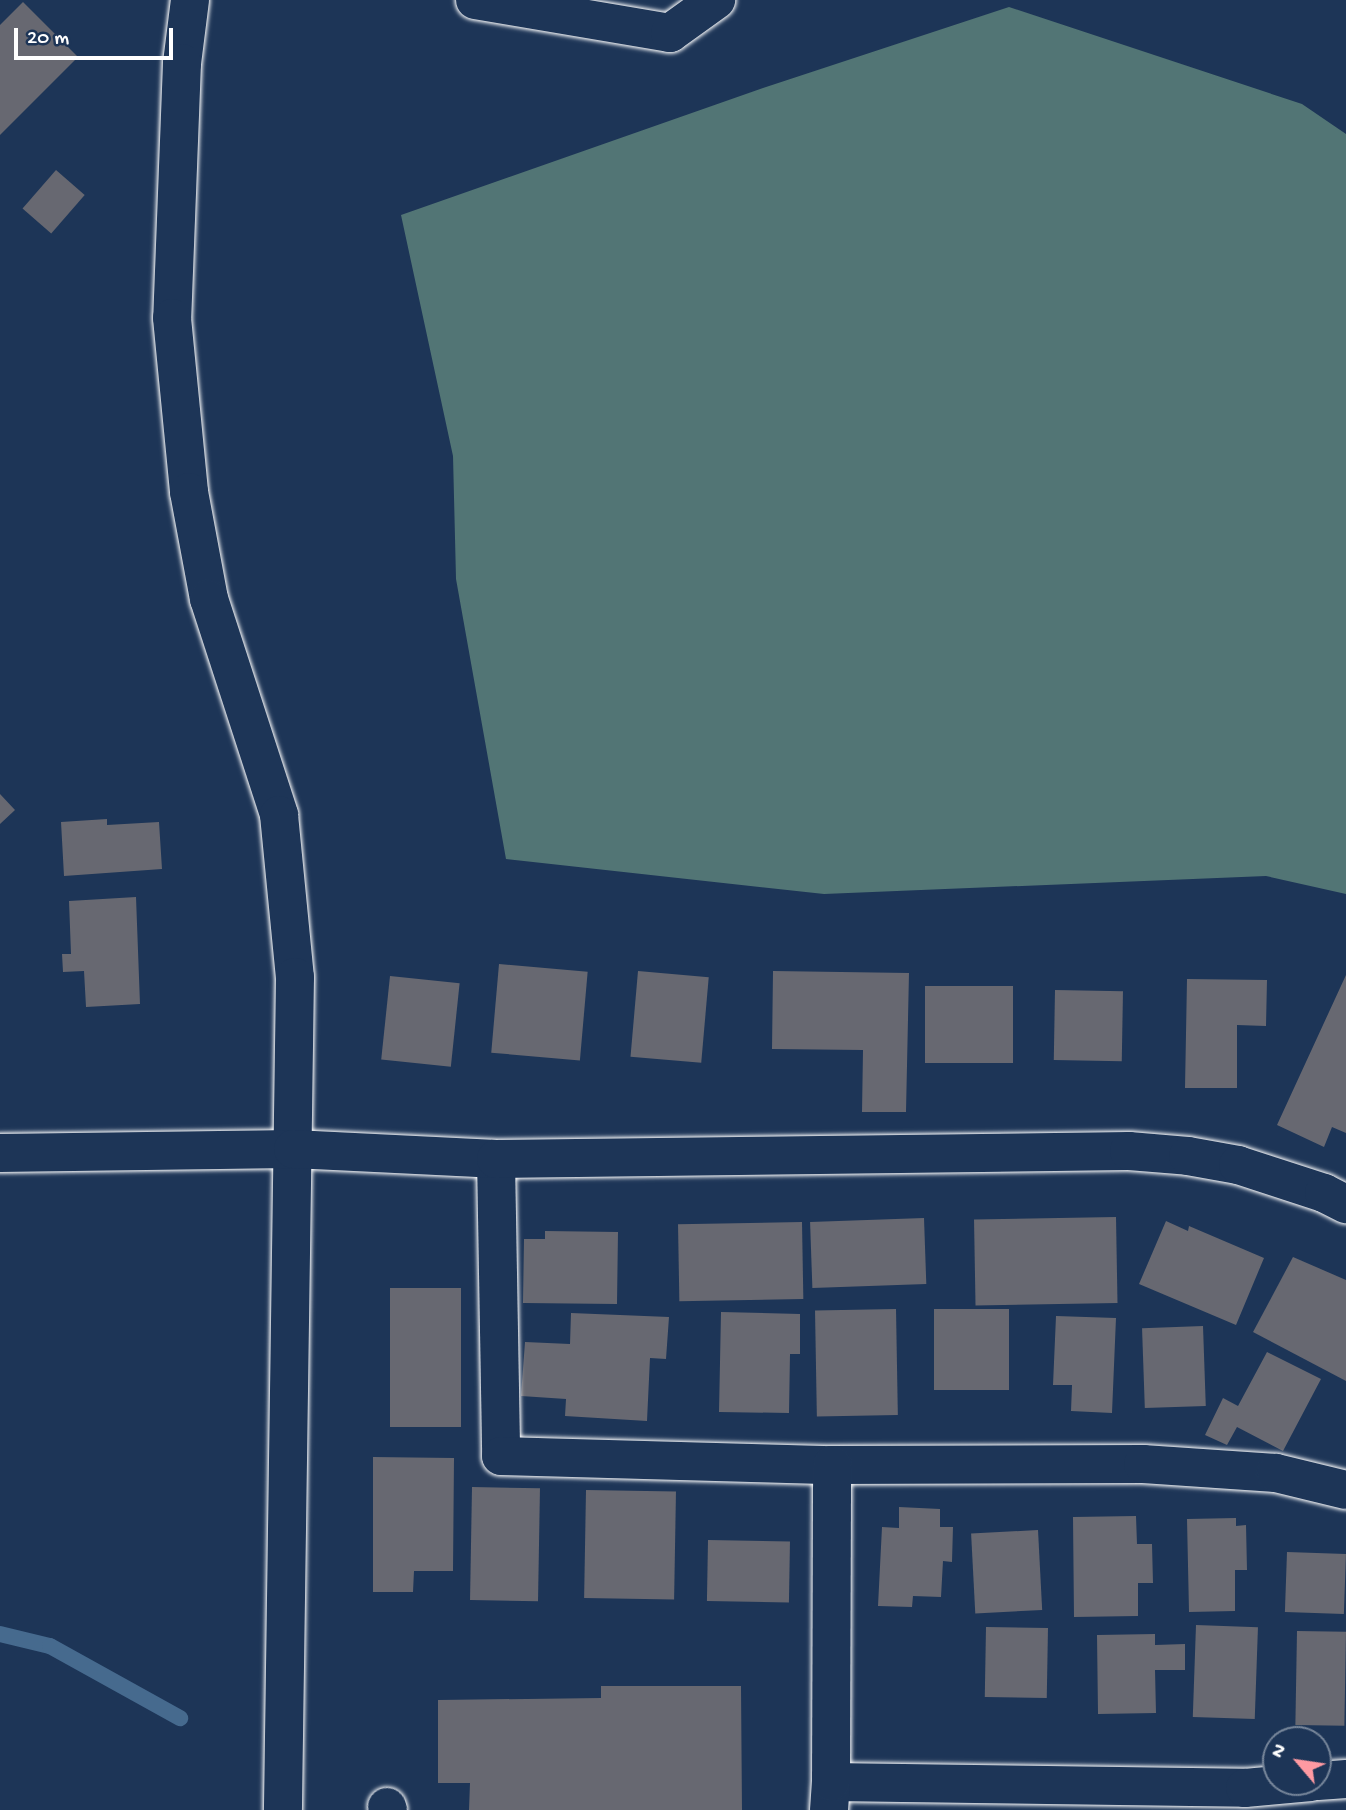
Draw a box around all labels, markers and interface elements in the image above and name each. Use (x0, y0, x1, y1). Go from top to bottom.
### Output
scale bar (18, 14, 177, 58)
text: 20 m (27, 27, 69, 52)
north arrow (1262, 1726, 1332, 1796)
text: N (1267, 1741, 1293, 1763)

